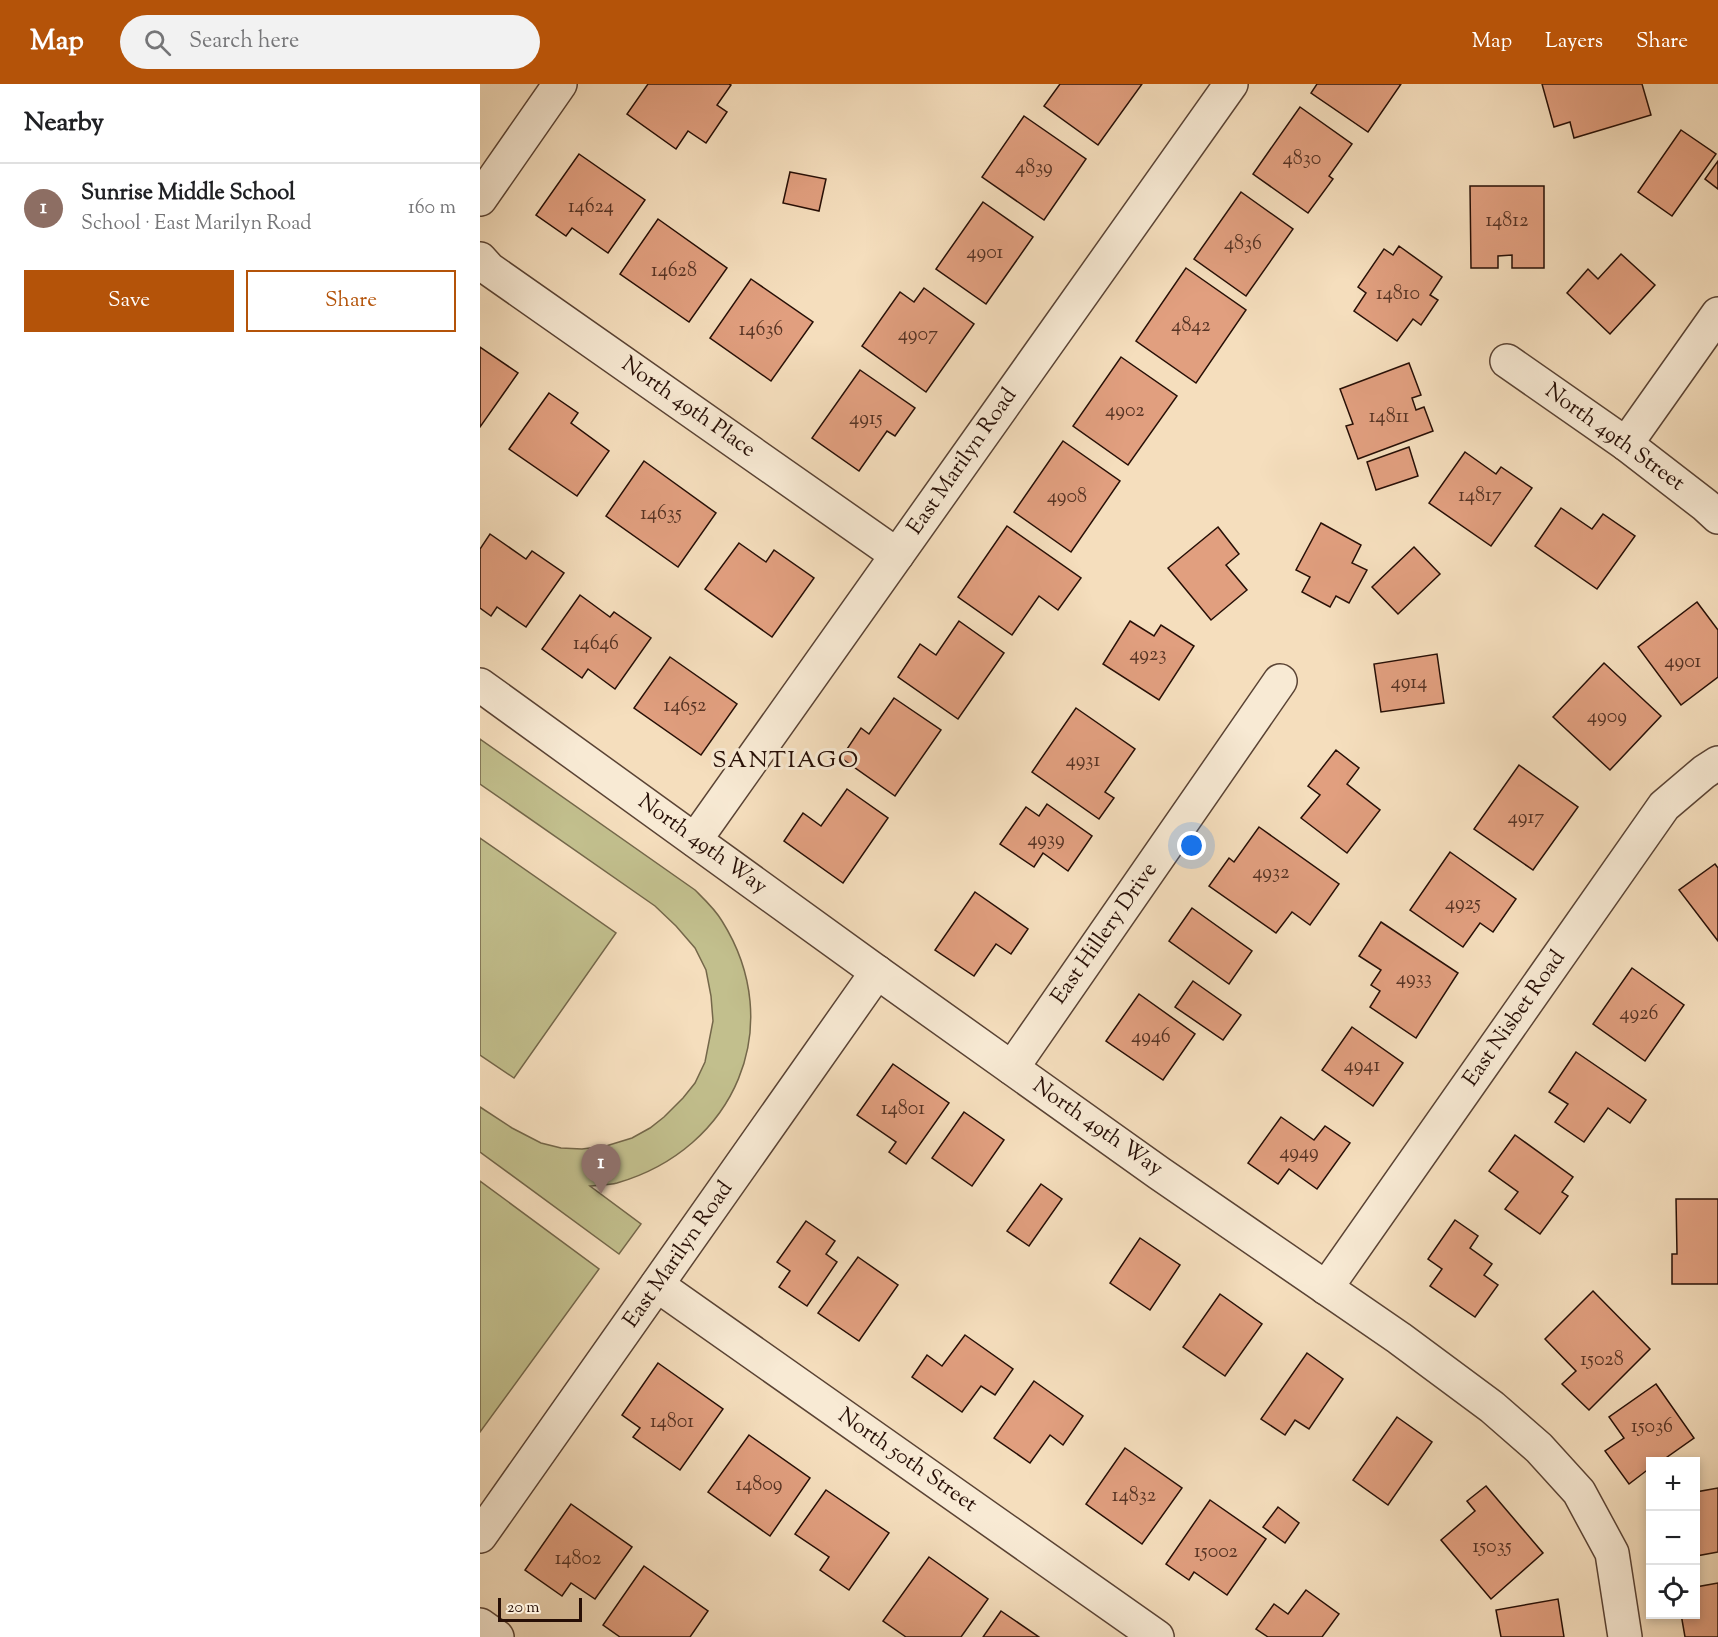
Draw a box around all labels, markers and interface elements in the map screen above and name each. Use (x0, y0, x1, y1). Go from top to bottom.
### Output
search box (120, 15, 540, 69)
text: Map (30, 22, 84, 62)
icon: search (141, 26, 174, 59)
text: Search here (189, 26, 299, 58)
text: Map (1472, 27, 1512, 57)
text: Layers (1545, 27, 1603, 57)
text: Share (1636, 27, 1688, 57)
text: Nearby (24, 105, 104, 142)
house number: 4830 (1283, 145, 1321, 174)
house number: 4839 (1015, 154, 1053, 183)
text: Sunrise Middle School (81, 178, 295, 210)
house number: 14624 (568, 193, 614, 222)
text: 1 (40, 194, 47, 223)
text: 160 m (408, 194, 456, 223)
house number: 14812 (1485, 207, 1529, 236)
text: School · East Marilyn Road (81, 210, 311, 239)
house number: 4836 (1224, 230, 1262, 259)
house number: 4901 (967, 239, 1004, 268)
house number: 14628 (651, 257, 697, 286)
button: Save (24, 270, 234, 332)
button: Share (246, 270, 456, 332)
house number: 14810 (1376, 280, 1420, 309)
house number: 4842 (1171, 312, 1211, 341)
house number: 14636 (739, 316, 783, 345)
house number: 4907 (898, 321, 938, 350)
street label: North 49th Place (614, 350, 762, 466)
street label: North 49th Street (1537, 376, 1691, 500)
street label: East Marilyn Road (900, 382, 1026, 542)
house number: 4902 (1105, 397, 1145, 426)
house number: 14811 (1369, 403, 1409, 432)
house number: 4915 (849, 405, 883, 434)
house number: 14817 (1458, 482, 1502, 511)
house number: 4908 (1047, 483, 1087, 512)
house number: 14635 (640, 500, 682, 529)
house number: 14646 (573, 630, 619, 659)
house number: 4923 (1129, 641, 1167, 670)
house number: 4901 (1665, 648, 1702, 677)
house number: 4914 (1391, 669, 1427, 698)
house number: 14652 (664, 692, 706, 721)
house number: 4909 (1587, 703, 1627, 732)
district label: SANTIAGO (712, 744, 860, 778)
house number: 4931 (1066, 747, 1100, 776)
street label: North 49th Way (631, 787, 773, 903)
house number: 4917 (1508, 804, 1544, 833)
house number: 4939 (1027, 826, 1065, 855)
your location (1177, 831, 1206, 860)
street label: East Hillery Drive (1044, 856, 1166, 1012)
house number: 4932 (1252, 859, 1290, 888)
house number: 4925 (1445, 890, 1481, 919)
street label: East Nisbet Road (1456, 944, 1574, 1094)
house number: 4933 (1396, 965, 1432, 994)
house number: 4926 (1620, 1000, 1659, 1029)
house number: 4946 (1131, 1023, 1171, 1052)
house number: 4941 (1344, 1052, 1380, 1081)
street label: North 49th Way (1025, 1071, 1169, 1185)
house number: 14801 (881, 1095, 925, 1124)
house number: 4949 (1279, 1139, 1319, 1168)
pin: 1 (582, 1144, 620, 1194)
street label: East Marilyn Road (616, 1175, 742, 1335)
house number: 15028 (1580, 1346, 1624, 1375)
street label: North 50th Street (831, 1401, 984, 1521)
house number: 14801 (650, 1408, 694, 1437)
house number: 15036 (1631, 1413, 1673, 1442)
map controls (1646, 1457, 1700, 1619)
button: + (1646, 1457, 1700, 1511)
house number: 14809 (735, 1471, 783, 1500)
house number: 14832 (1112, 1482, 1156, 1511)
button: − (1646, 1511, 1700, 1565)
house number: 15035 (1472, 1533, 1512, 1562)
house number: 15002 (1194, 1538, 1238, 1567)
house number: 14802 (555, 1545, 601, 1574)
button: locate (1646, 1565, 1700, 1619)
scale bar (498, 1595, 582, 1622)
text: 20 m (507, 1597, 540, 1620)

